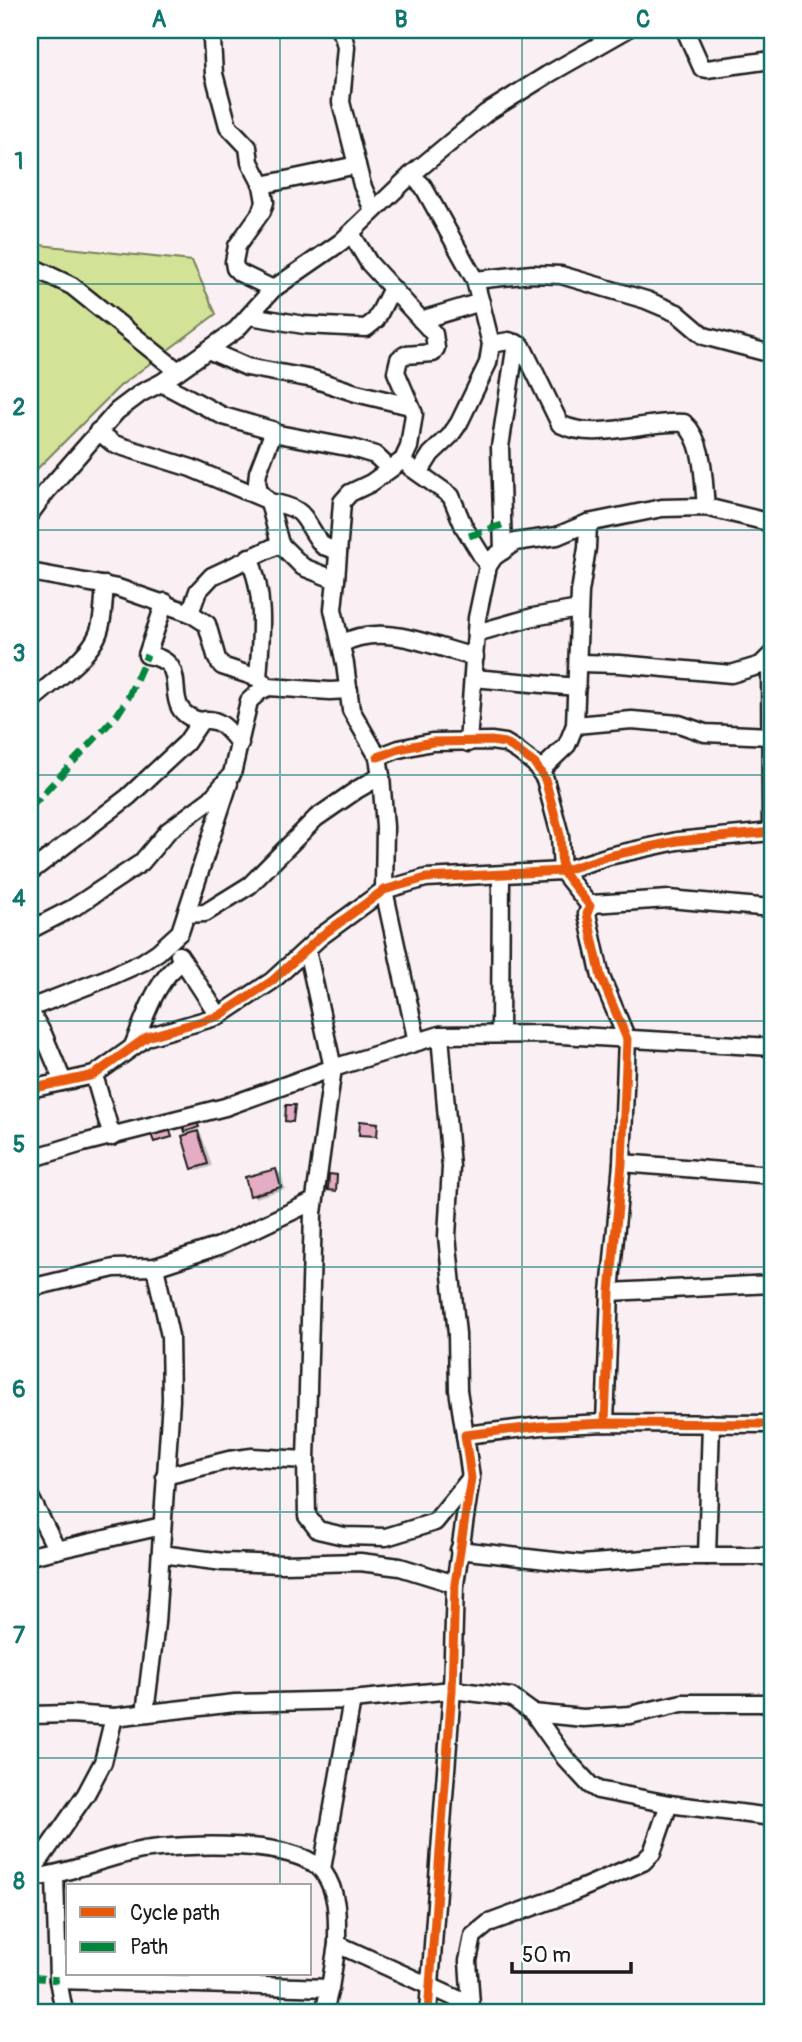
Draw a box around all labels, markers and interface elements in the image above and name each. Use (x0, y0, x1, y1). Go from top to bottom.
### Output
text: A (152, 5, 167, 34)
text: B (394, 5, 408, 34)
text: C (636, 5, 650, 34)
text: 1 (15, 147, 24, 176)
text: 2 (13, 393, 26, 422)
text: 3 (13, 639, 25, 668)
text: 4 (12, 884, 26, 913)
text: 5 (13, 1130, 25, 1159)
text: 6 (12, 1375, 26, 1404)
text: 7 (13, 1621, 26, 1650)
text: 8 (13, 1867, 25, 1896)
legend (66, 1884, 312, 1976)
text: Cycle path (130, 1900, 220, 1927)
scale bar (512, 1930, 630, 1974)
text: Path (130, 1934, 168, 1961)
text: 50 m (522, 1942, 571, 1969)

